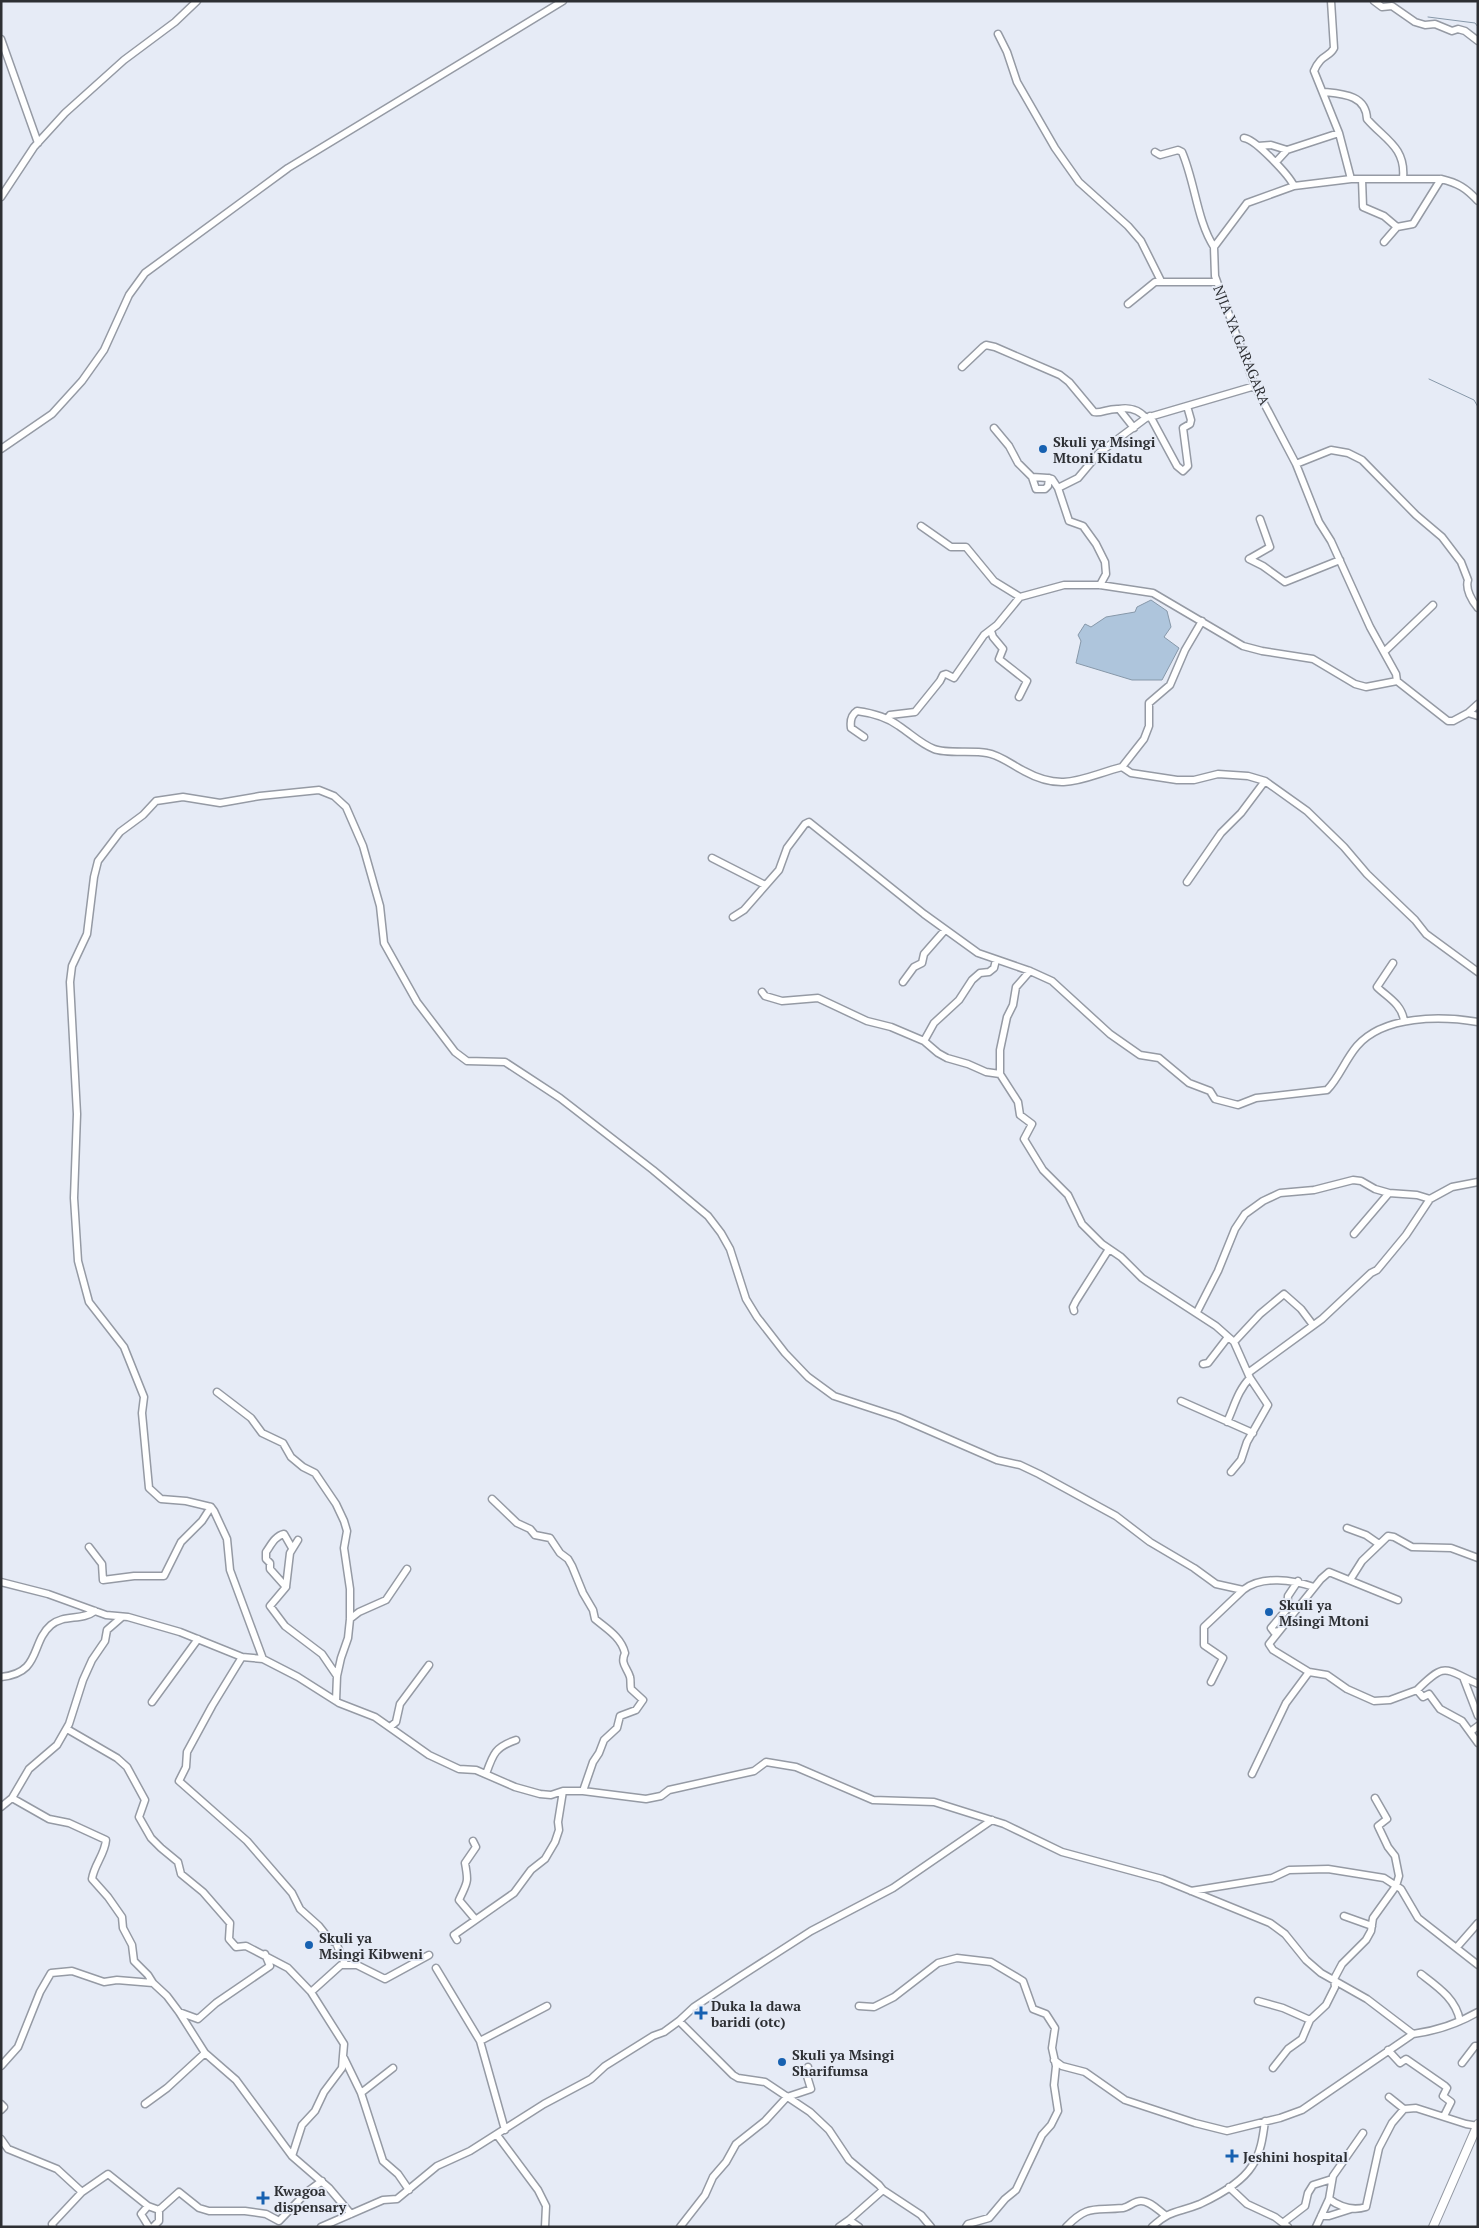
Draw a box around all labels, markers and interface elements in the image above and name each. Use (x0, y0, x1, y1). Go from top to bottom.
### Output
street label: NJIA YA GARAGARA (1209, 282, 1275, 408)
place label: Skuli ya Msingi Mtoni Kidatu (1053, 432, 1156, 467)
marker: Skuli ya Msingi Mtoni Kidatu (1037, 443, 1049, 455)
place label: Skuli ya Msingi Mtoni (1279, 1595, 1369, 1630)
marker: Skuli ya Msingi Mtoni (1263, 1606, 1275, 1618)
place label: Skuli ya Msingi Kibweni (319, 1928, 423, 1963)
marker: Skuli ya Msingi Kibweni (303, 1939, 315, 1951)
place label: Duka la dawa baridi (otc) (710, 1996, 801, 2031)
marker: Duka la dawa baridi (otc) (695, 2007, 707, 2019)
place label: Skuli ya Msingi Sharifumsa (792, 2045, 895, 2080)
marker: Skuli ya Msingi Sharifumsa (776, 2056, 788, 2068)
place label: Jeshini hospital (1243, 2147, 1348, 2166)
marker: Jeshini hospital (1225, 2149, 1239, 2163)
place label: Kwagoa dispensary (274, 2181, 347, 2216)
marker: Kwagoa dispensary (256, 2191, 270, 2205)

